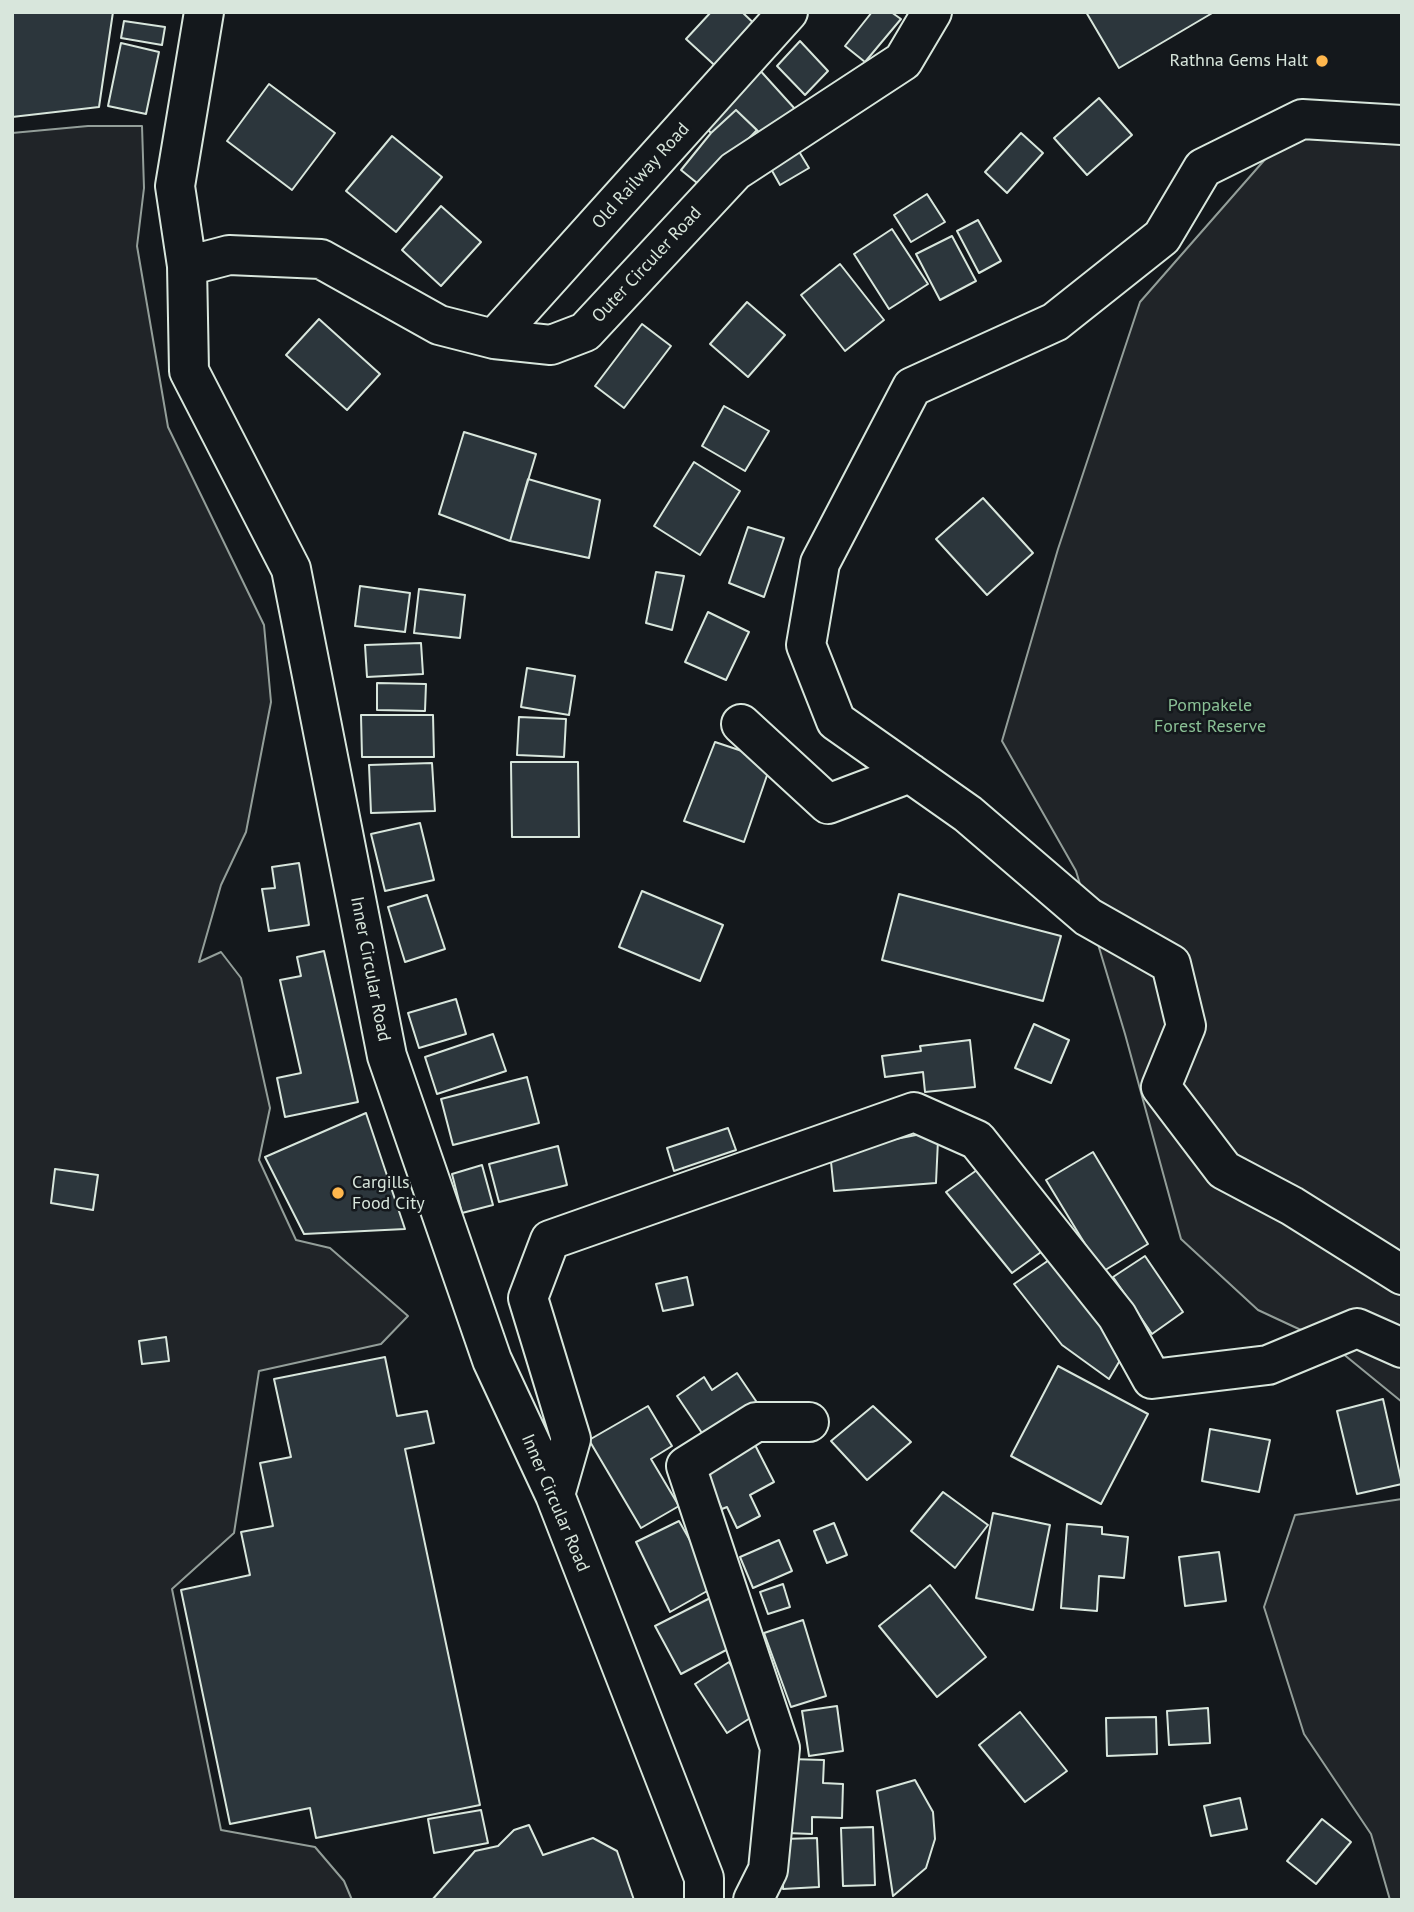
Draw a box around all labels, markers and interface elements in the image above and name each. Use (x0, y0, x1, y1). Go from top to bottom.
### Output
place label: Rathna Gems Halt (1169, 50, 1308, 72)
marker: Rathna Gems Halt (1314, 53, 1330, 69)
street label: Old Railway Road (588, 119, 694, 233)
street label: Outer Circuler Road (588, 203, 706, 327)
park label: Pompakele Forest Reserve (1154, 695, 1266, 738)
street label: Inner Circular Road (345, 895, 395, 1043)
place label: Cargills Food City (352, 1172, 425, 1214)
marker: Cargills Food City (330, 1185, 346, 1201)
street label: Inner Circular Road (516, 1431, 594, 1575)

